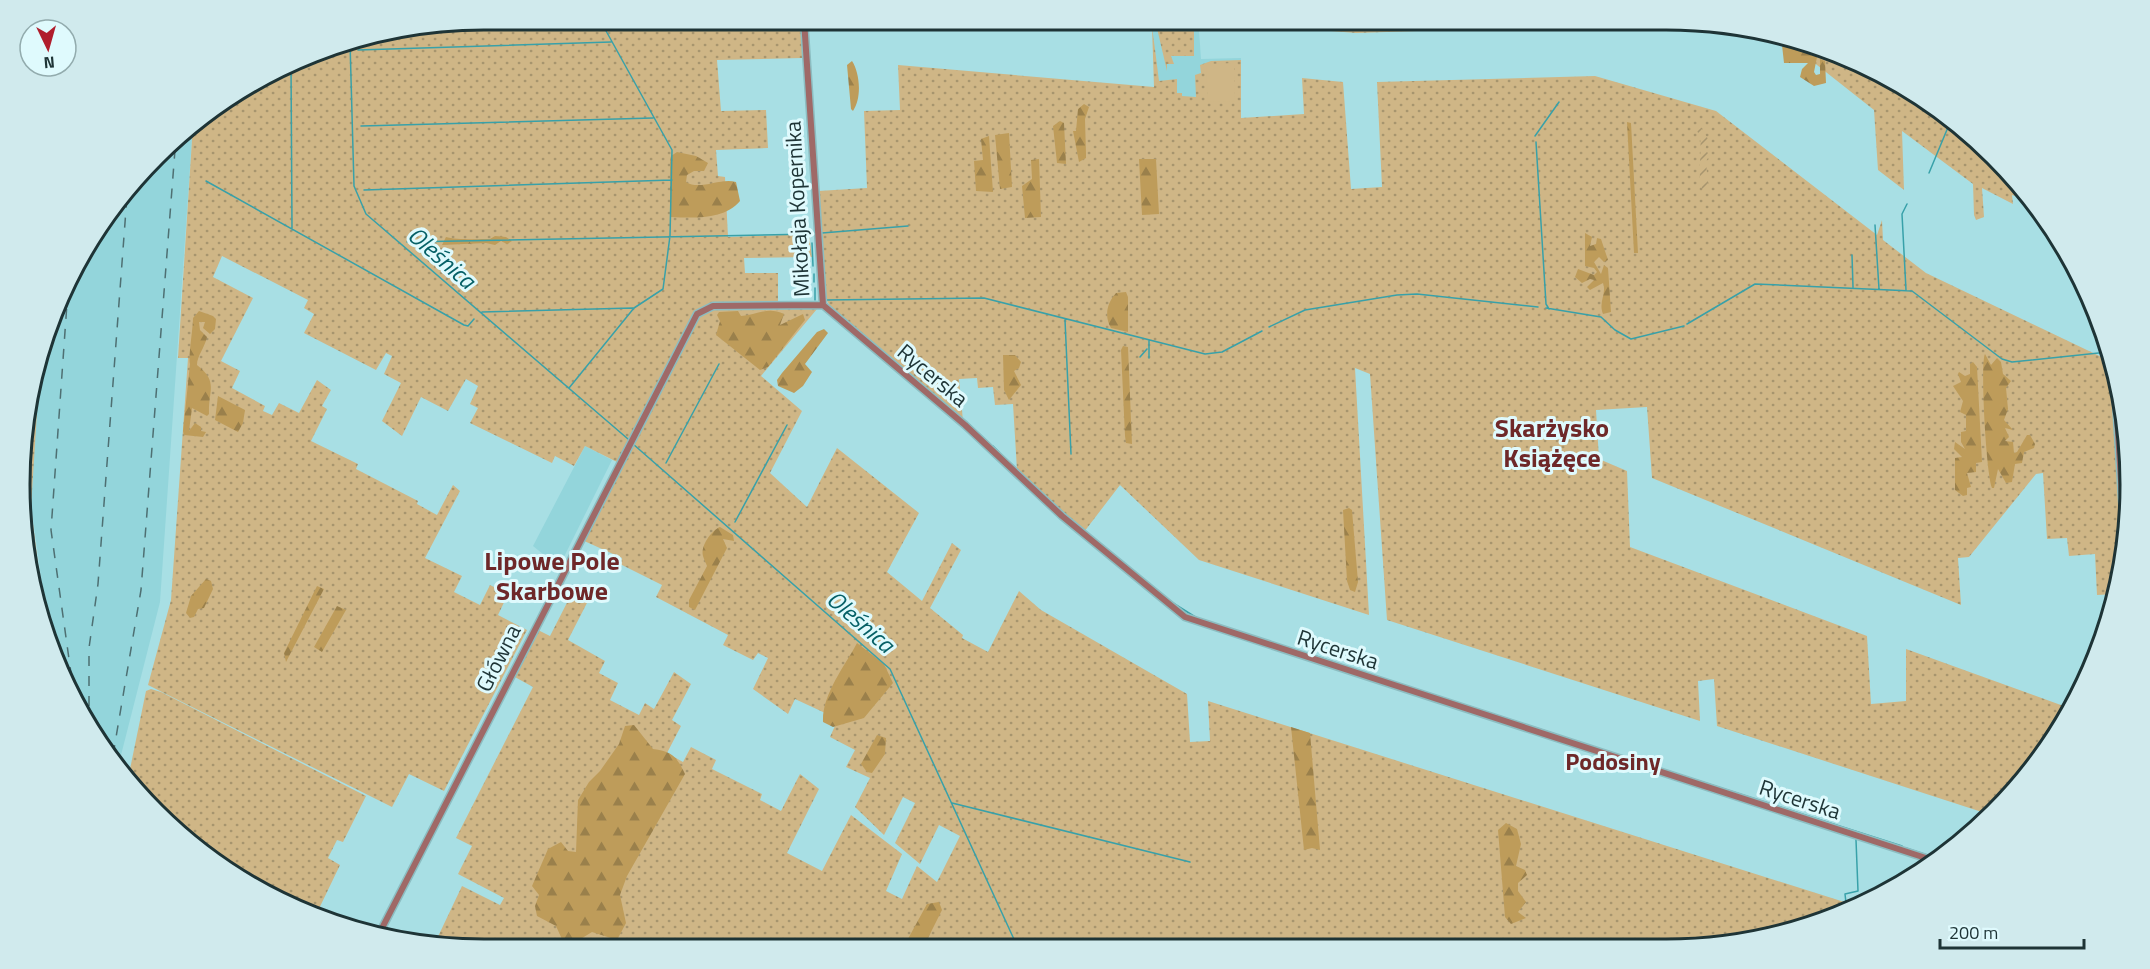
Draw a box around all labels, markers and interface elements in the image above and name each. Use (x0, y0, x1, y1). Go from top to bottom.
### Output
north arrow (18, 18, 78, 78)
text: N (43, 51, 56, 75)
street label: Mikołaja Kopernika (775, 120, 819, 298)
water label: Oleśnica (400, 217, 486, 298)
street label: Rycerska (890, 335, 976, 415)
district label: Skarżysko Książęce (1495, 408, 1609, 477)
district label: Lipowe Pole Skarbowe (484, 541, 620, 610)
water label: Oleśnica (819, 581, 905, 662)
street label: Główna (467, 618, 529, 698)
street label: Rycerska (1293, 620, 1383, 678)
district label: Podosiny (1565, 743, 1661, 779)
street label: Rycerska (1755, 770, 1845, 828)
scale bar (1940, 912, 2084, 950)
text: 200 m (1949, 919, 1998, 946)

